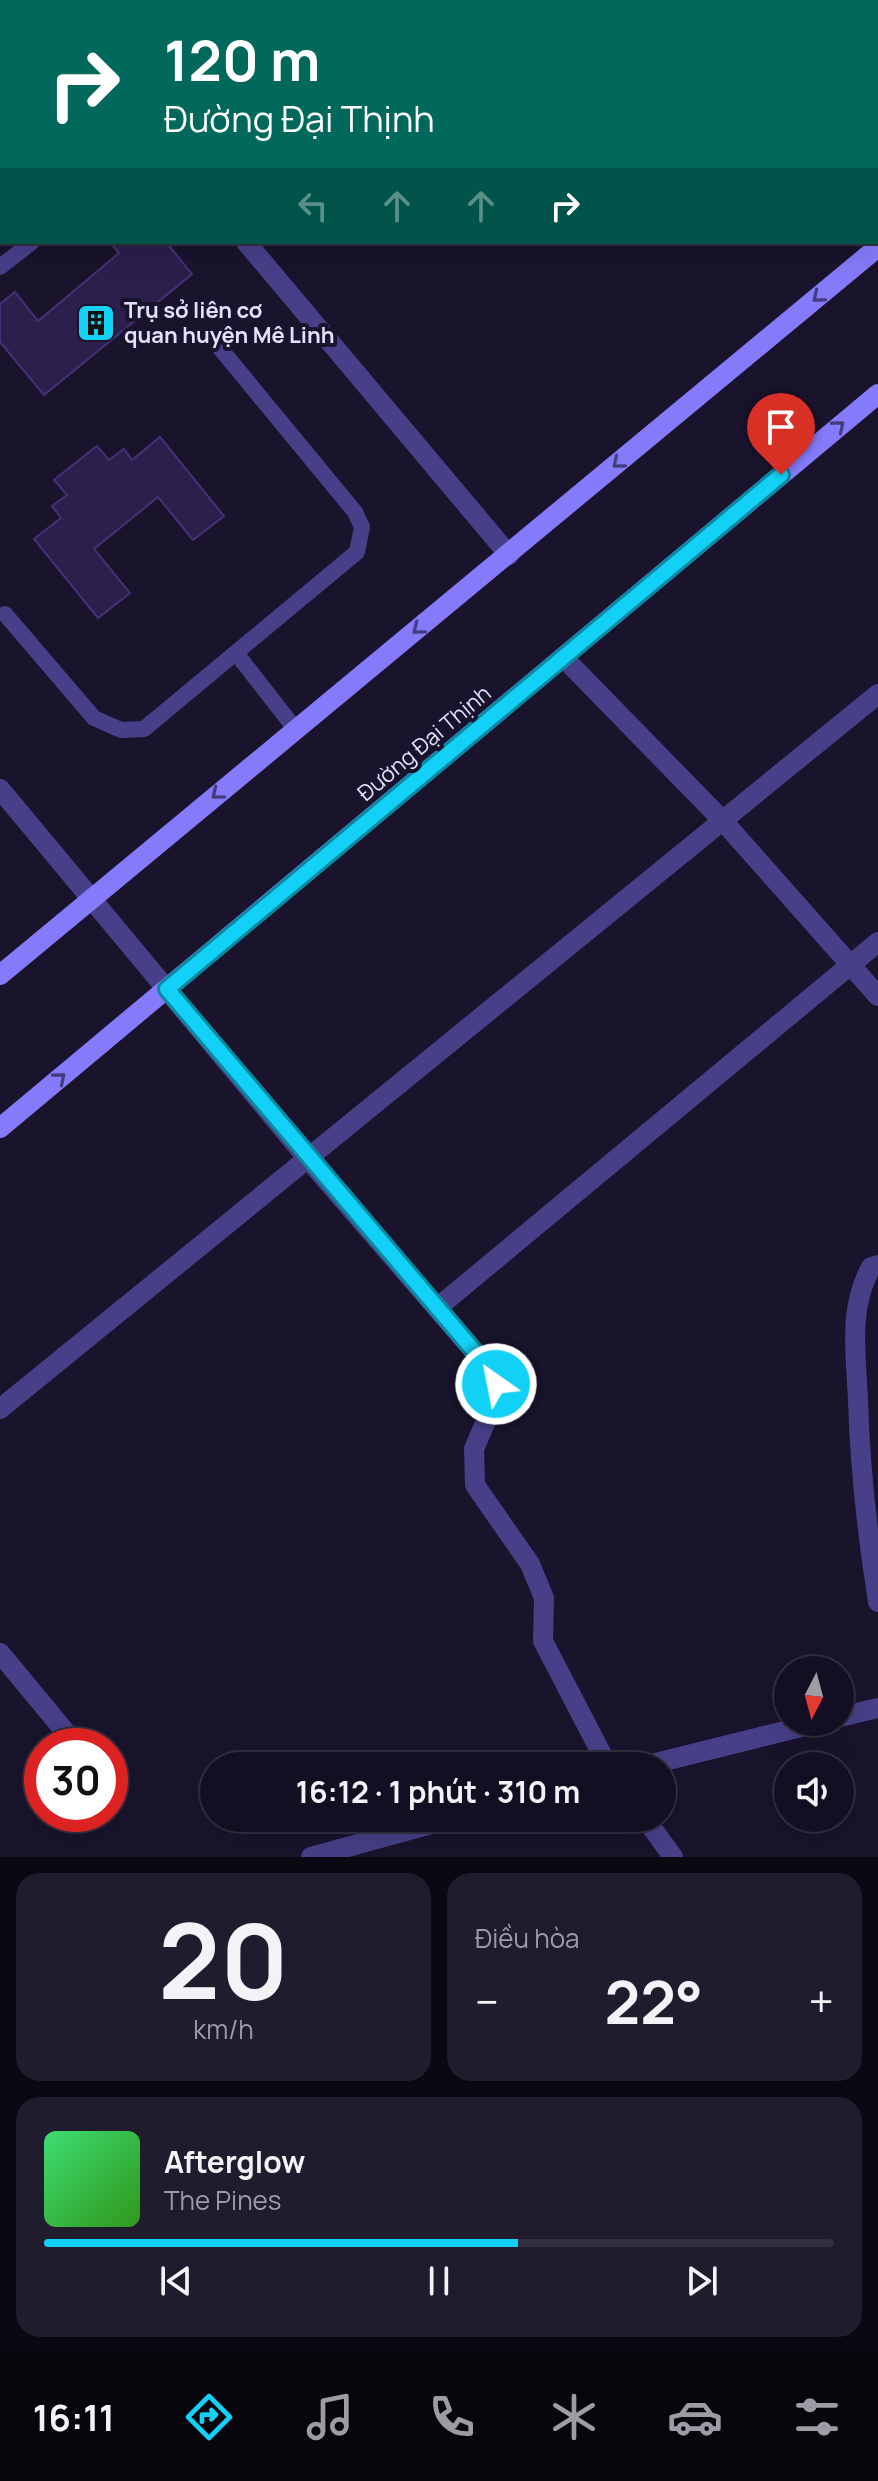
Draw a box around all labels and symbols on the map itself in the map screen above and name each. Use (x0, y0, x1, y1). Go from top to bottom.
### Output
one-way arrow (813, 287, 827, 302)
place label: Trụ sở liên cơ quan huyện Mê Linh (124, 295, 335, 350)
building icon: Trụ sở liên cơ quan huyện Mê Linh (75, 302, 117, 344)
pin (747, 393, 815, 475)
one-way arrow (830, 421, 844, 436)
one-way arrow (613, 453, 628, 468)
one-way arrow (413, 619, 427, 634)
street label: Đường Đại Thịnh (351, 678, 497, 808)
one-way arrow (212, 785, 227, 799)
one-way arrow (51, 1073, 65, 1088)
position arrow (454, 1342, 538, 1426)
north arrow (774, 1656, 854, 1736)
speed limit sign: 30 (24, 1728, 128, 1832)

